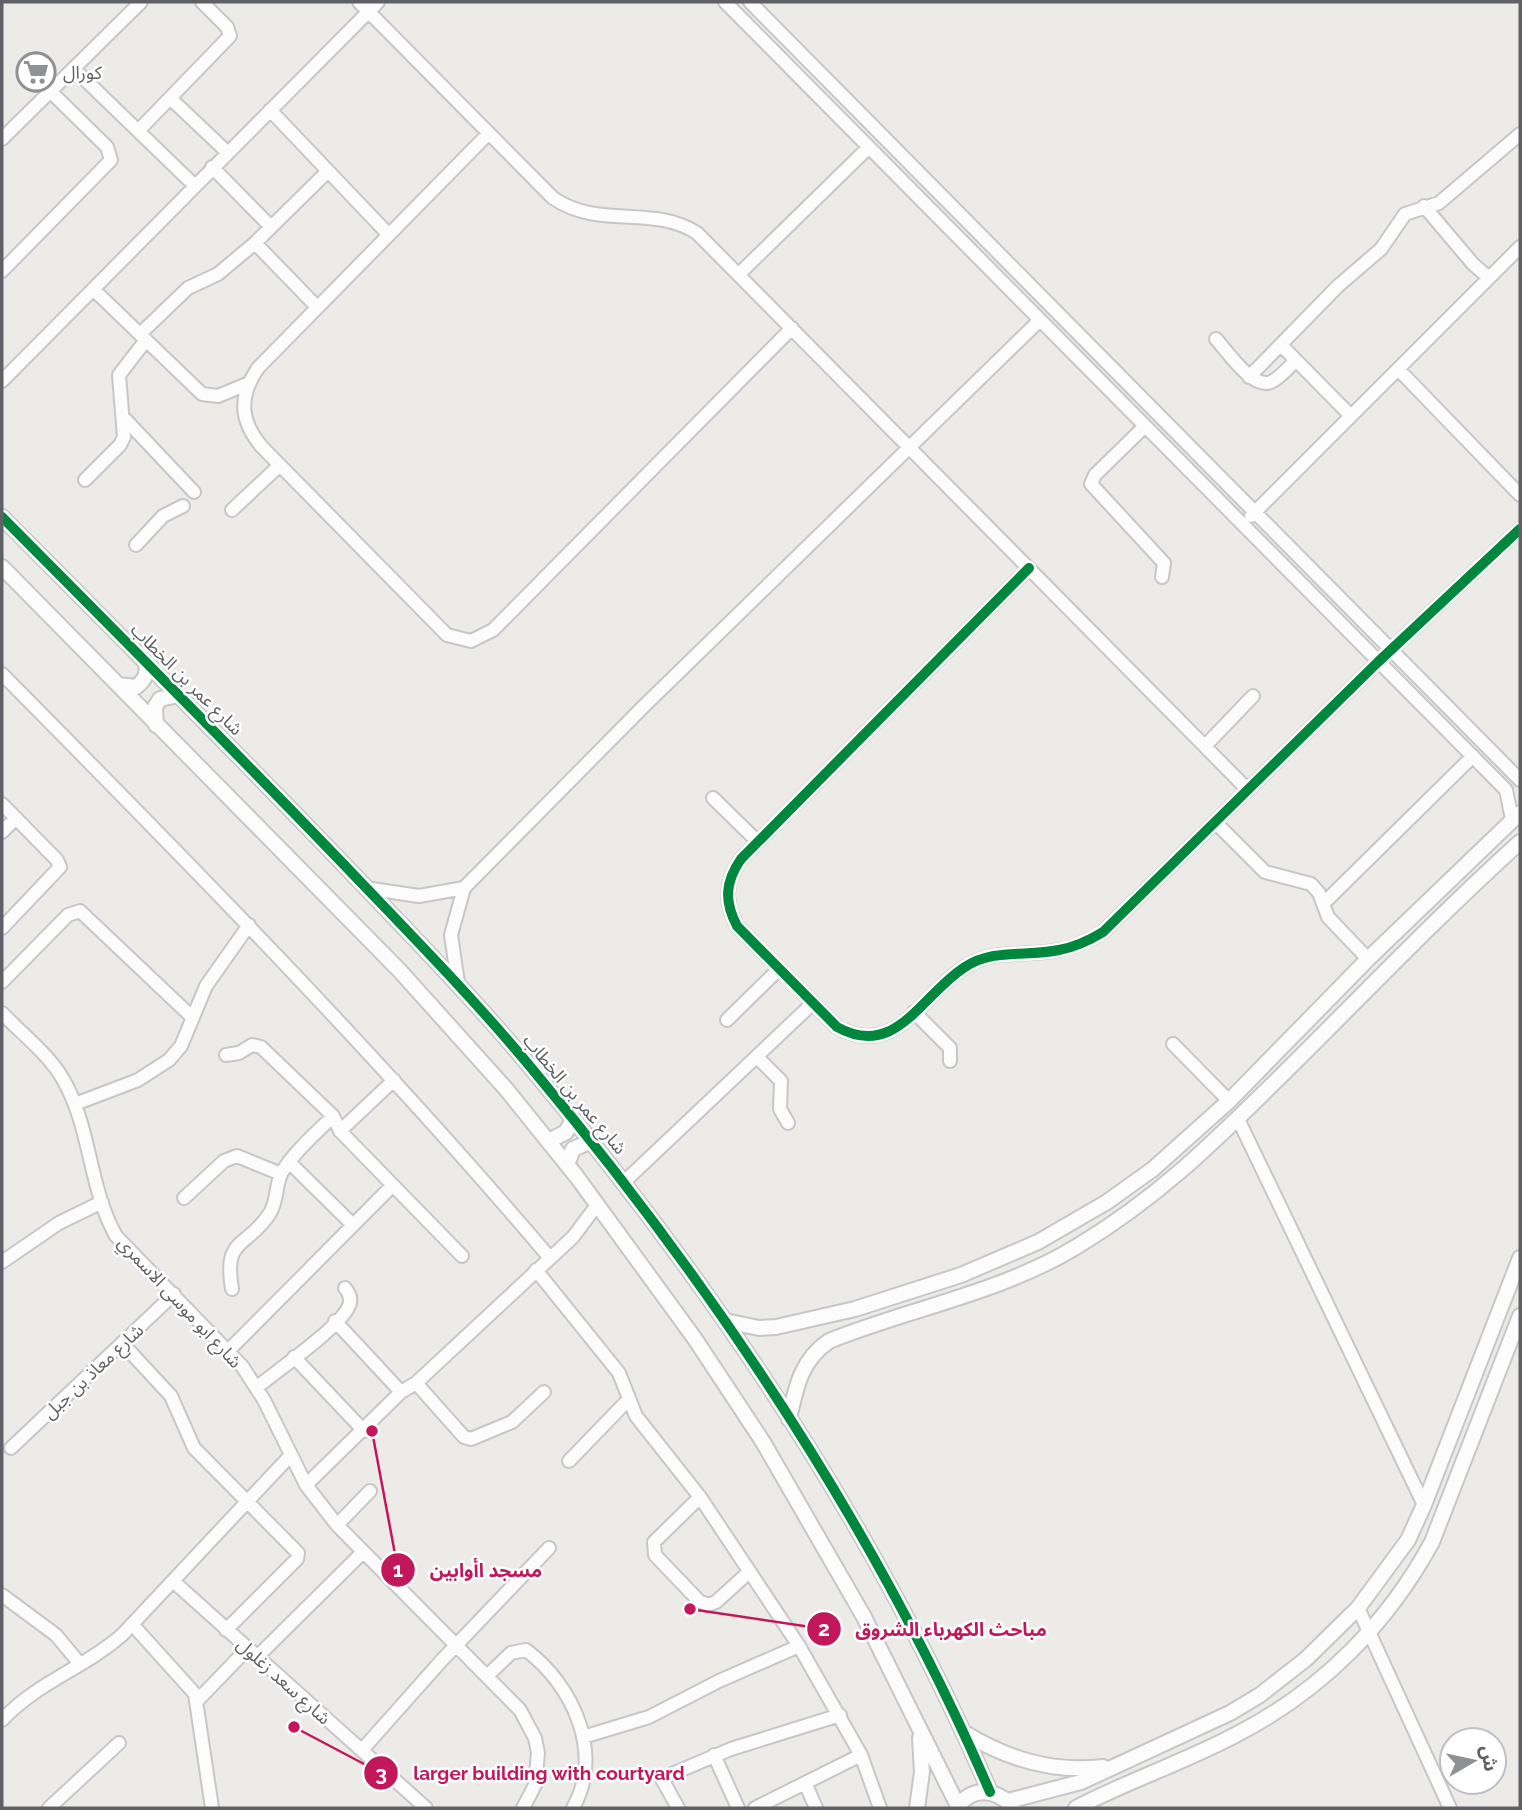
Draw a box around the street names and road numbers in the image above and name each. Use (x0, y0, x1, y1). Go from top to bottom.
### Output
street label: شارع عمر بن الخطاب (124, 619, 247, 742)
street label: شارع عمر بن الخطاب (516, 1030, 631, 1161)
street label: شارع ابو موسى الاسمري (111, 1232, 246, 1375)
street label: شارع معاذ بن جبل (39, 1319, 150, 1426)
street label: شارع سعد زغلول (230, 1633, 335, 1732)

